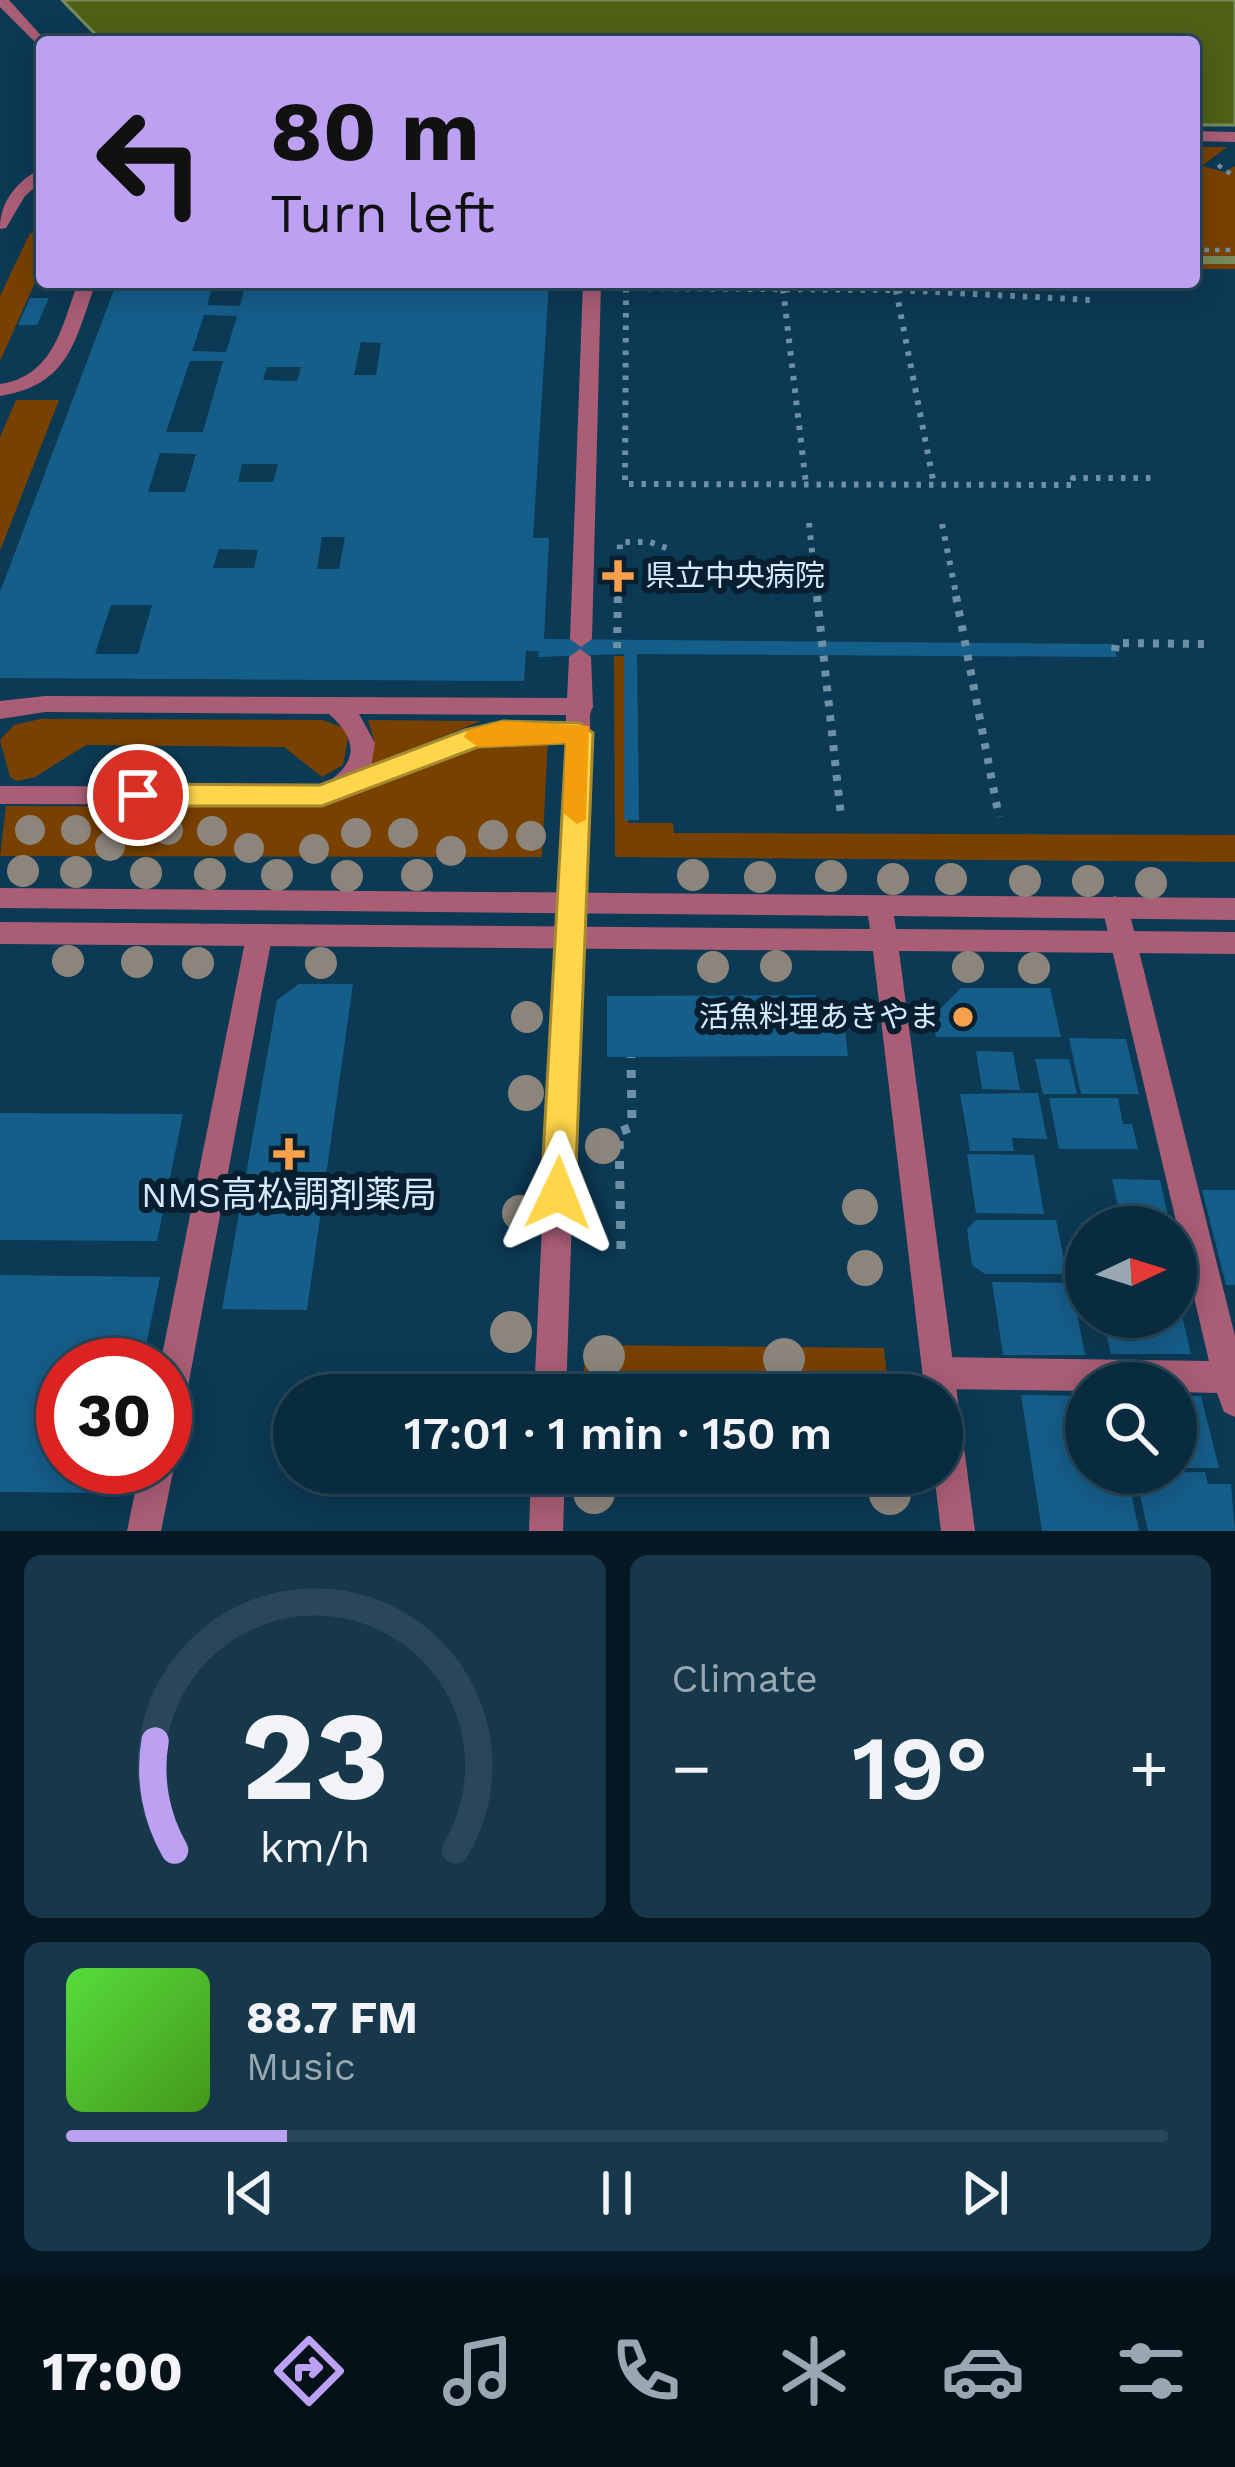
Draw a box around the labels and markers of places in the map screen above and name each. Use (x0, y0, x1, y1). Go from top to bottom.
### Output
place label: 県立中央病院 (645, 558, 825, 593)
marker: 県立中央病院 (602, 560, 634, 592)
pin (87, 744, 189, 846)
place label: 活魚料理あきやま (699, 999, 939, 1034)
marker: 活魚料理あきやま (950, 1004, 976, 1030)
marker: NMS高松調剤薬局 (276, 1141, 302, 1167)
place label: NMS高松調剤薬局 (141, 1174, 437, 1216)

